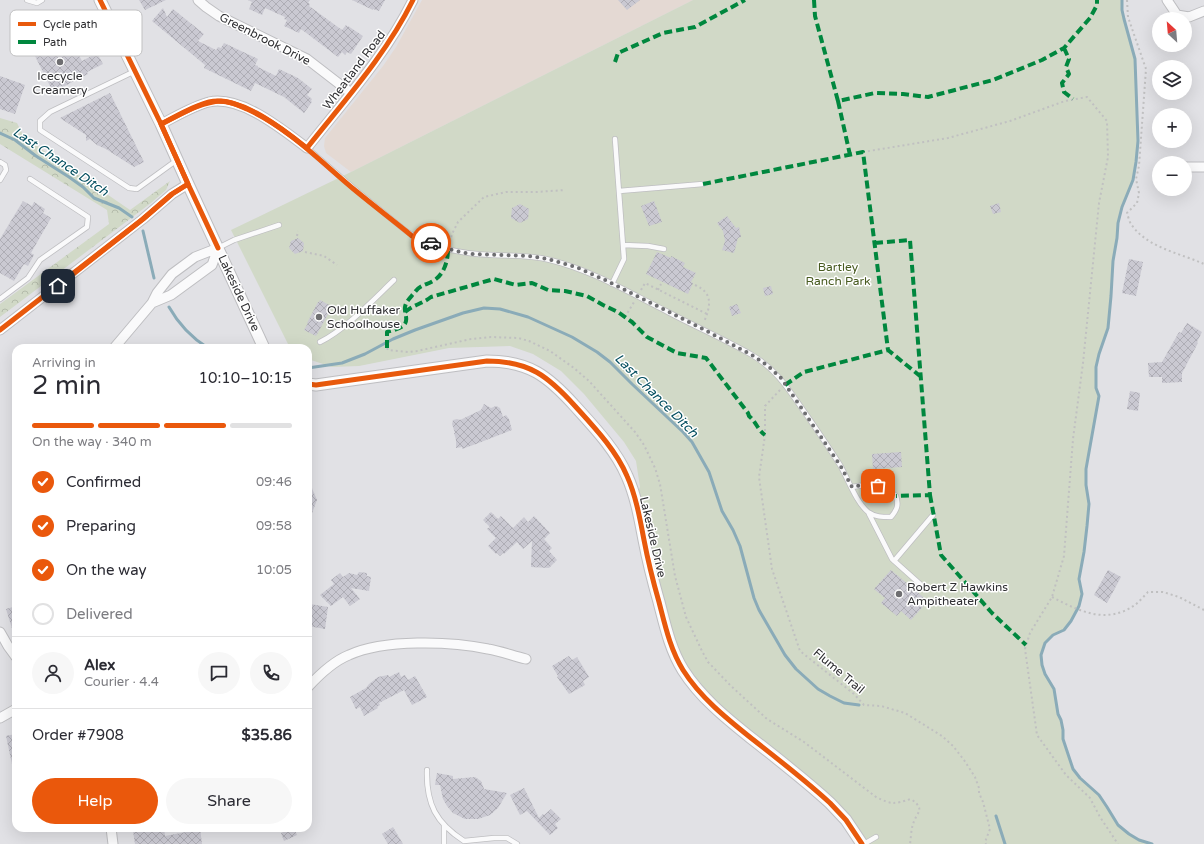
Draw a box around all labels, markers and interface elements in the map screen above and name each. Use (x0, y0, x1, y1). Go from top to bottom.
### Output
legend (10, 10, 142, 56)
street label: Greenbrook Drive (217, 10, 313, 68)
north arrow (1152, 12, 1192, 52)
map controls (1152, 12, 1192, 196)
text: Cycle path (43, 18, 98, 31)
street label: Wheatland Road (320, 28, 388, 112)
text: Path (43, 36, 67, 49)
marker: Icecycle Creamery (55, 57, 65, 67)
button: layers (1152, 60, 1192, 100)
place label: Icecycle Creamery (32, 69, 88, 97)
button: + (1152, 108, 1192, 148)
water label: Last Chance Ditch (10, 124, 112, 200)
button: − (1152, 156, 1192, 196)
courier (411, 223, 451, 263)
icon: car (420, 232, 442, 254)
street label: Lakeside Drive (215, 253, 263, 334)
park label: Bartley Ranch Park (805, 260, 871, 288)
pin (41, 269, 75, 303)
icon: home (47, 275, 69, 297)
place label: Old Huffaker Schoolhouse (327, 303, 401, 331)
marker: Old Huffaker Schoolhouse (314, 312, 324, 322)
water label: Last Chance Ditch (611, 351, 702, 442)
text: Arriving in (32, 355, 96, 371)
text: 10:10–10:15 (199, 369, 292, 387)
text: 2 min (32, 370, 101, 401)
text: On the way · 340 m (32, 434, 152, 450)
pin (861, 469, 895, 503)
icon: check (32, 471, 54, 493)
text: Confirmed (66, 473, 141, 491)
text: 09:46 (256, 474, 292, 490)
icon: bag (867, 475, 889, 497)
street label: Lakeside Drive (637, 495, 669, 579)
icon: check (32, 515, 54, 537)
text: Preparing (66, 517, 136, 535)
text: 09:58 (256, 518, 292, 534)
icon: check (32, 559, 54, 581)
text: On the way (66, 561, 146, 579)
text: 10:05 (256, 562, 292, 578)
place label: Robert Z Hawkins Ampitheater (907, 580, 1008, 608)
marker: Robert Z Hawkins Ampitheater (894, 589, 904, 599)
text: Delivered (66, 605, 133, 623)
street label: Flume Trail (811, 646, 867, 696)
button: person (32, 652, 74, 694)
button: chat (198, 652, 240, 694)
button: phone (250, 652, 292, 694)
text: Alex (84, 656, 115, 674)
text: Courier · 4.4 (84, 674, 159, 690)
text: Order #7908 (32, 726, 124, 744)
text: $35.86 (241, 726, 292, 744)
button: Help (32, 778, 158, 824)
button: Share (166, 778, 292, 824)

